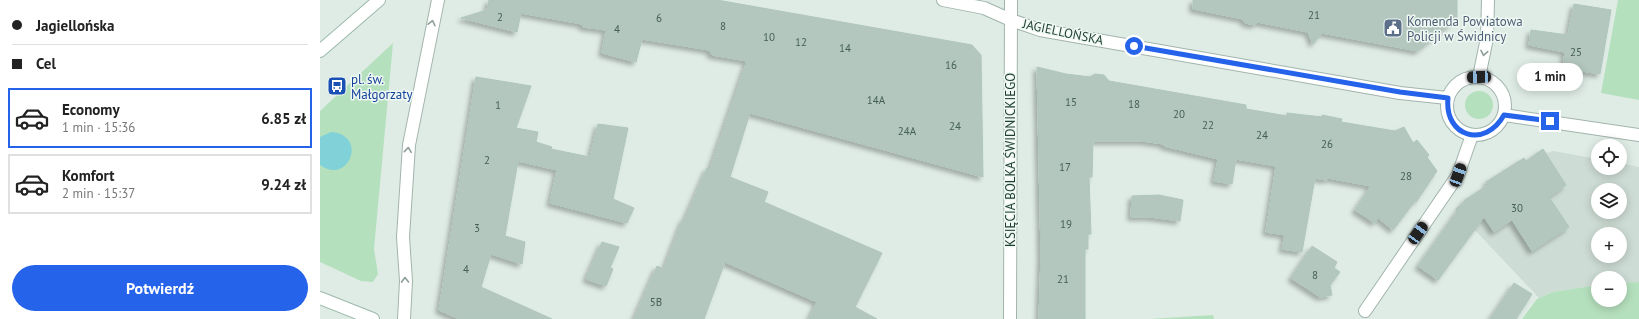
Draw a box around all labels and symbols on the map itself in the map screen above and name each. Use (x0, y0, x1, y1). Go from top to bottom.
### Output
house number: 21 (1308, 8, 1320, 22)
house number: 2 (497, 10, 503, 24)
house number: 6 (656, 11, 662, 25)
place label: Komenda Powiatowa Policji w Świdnicy (1407, 13, 1523, 45)
street label: JAGIELLOŃSKA (1020, 15, 1105, 49)
public building icon: Komenda Powiatowa Policji w Świdnicy (1382, 17, 1404, 39)
one-way arrow (428, 19, 436, 26)
house number: 8 (720, 19, 726, 33)
house number: 4 (614, 22, 620, 36)
house number: 10 (763, 30, 775, 44)
house number: 12 (795, 35, 807, 49)
route start (1125, 37, 1143, 55)
house number: 14 (839, 41, 851, 55)
house number: 25 (1570, 45, 1582, 59)
one-way arrow (1481, 50, 1489, 56)
house number: 16 (945, 58, 957, 72)
callout: 1 min (1517, 63, 1583, 91)
place label: pl. św. Małgorzaty (351, 71, 413, 103)
car (1467, 71, 1491, 83)
street label: KSIĘCIA BOLKA ŚWIDNICKIEGO (1002, 73, 1019, 247)
bus stop icon: pl. św. Małgorzaty (326, 75, 348, 97)
house number: 14A (867, 93, 886, 107)
house number: 15 (1065, 95, 1077, 109)
house number: 18 (1128, 97, 1140, 111)
house number: 1 (495, 98, 501, 112)
house number: 20 (1173, 107, 1185, 121)
route end (1541, 112, 1559, 130)
house number: 22 (1202, 118, 1214, 132)
house number: 24 (949, 119, 961, 133)
house number: 24A (898, 124, 917, 138)
house number: 24 (1256, 128, 1268, 142)
house number: 26 (1321, 137, 1333, 151)
one-way arrow (404, 147, 413, 153)
house number: 2 (484, 153, 490, 167)
house number: 17 (1059, 160, 1071, 174)
car (1448, 162, 1468, 188)
house number: 28 (1400, 169, 1412, 183)
house number: 30 (1511, 201, 1523, 215)
house number: 19 (1060, 217, 1072, 231)
car (1406, 220, 1430, 246)
house number: 3 (474, 221, 480, 235)
house number: 4 (463, 262, 469, 276)
house number: 8 (1312, 268, 1318, 282)
house number: 21 (1057, 272, 1069, 286)
one-way arrow (401, 277, 410, 283)
house number: 5B (650, 295, 662, 309)

